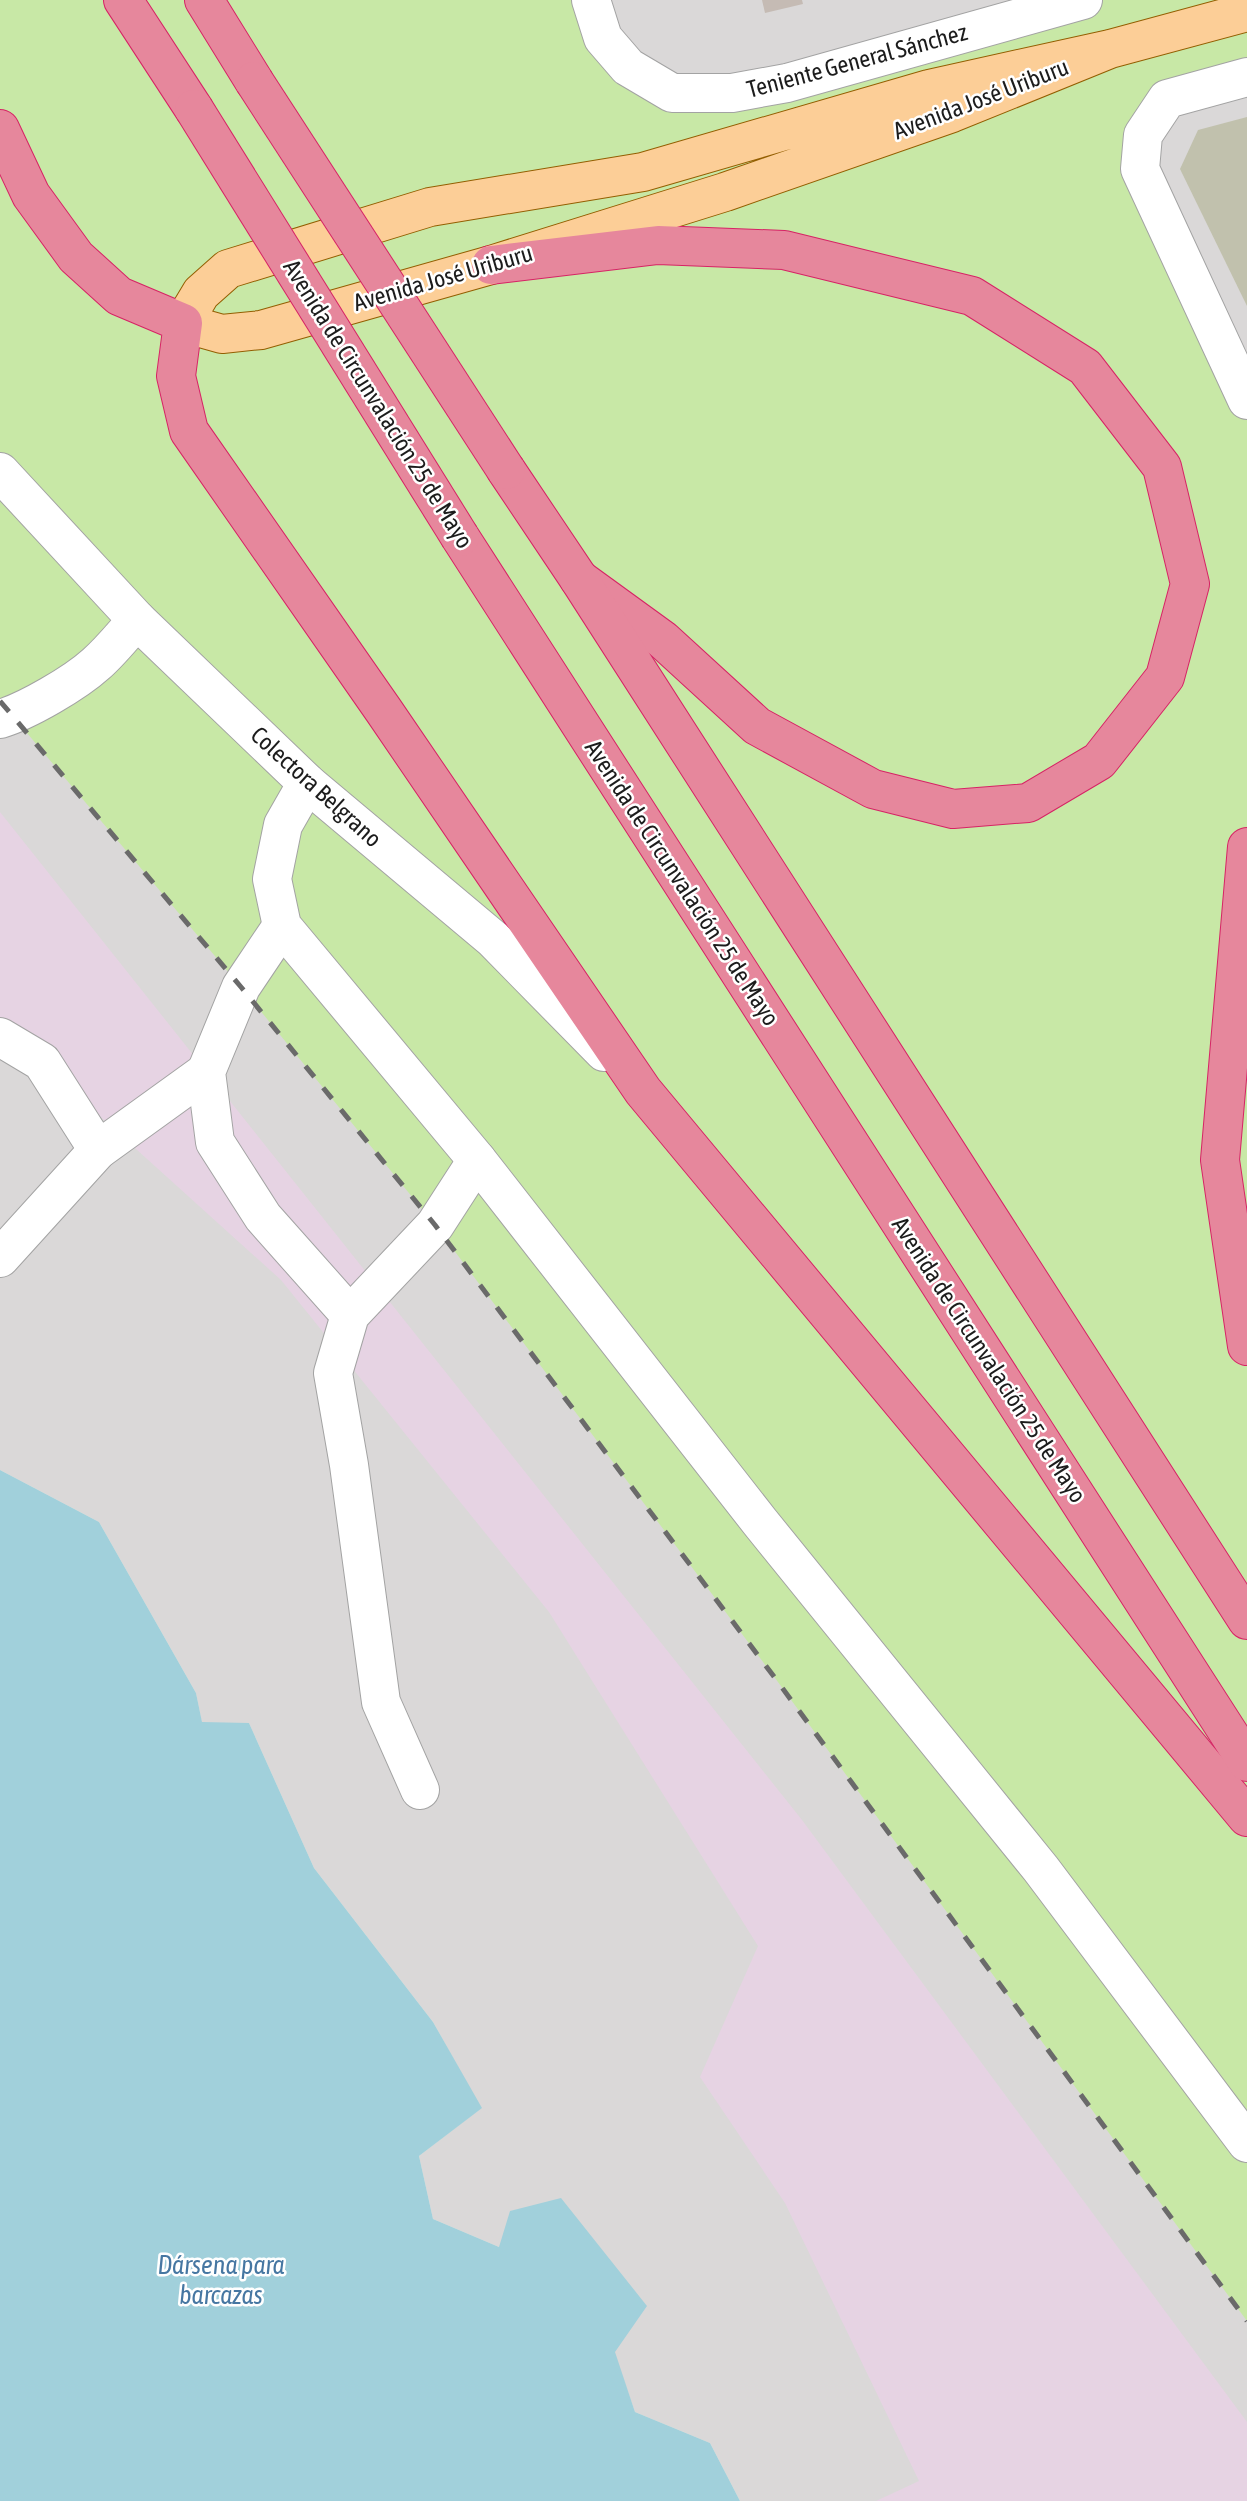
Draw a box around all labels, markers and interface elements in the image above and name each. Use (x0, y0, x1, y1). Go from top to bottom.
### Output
street label: Teniente General Sánchez (744, 18, 970, 103)
street label: Avenida José Uriburu (889, 53, 1072, 144)
street label: Avenida José Uriburu (350, 239, 536, 316)
street label: Avenida de Circunvalación 25 de Mayo (278, 255, 479, 553)
street label: Colectora Belgrano (246, 721, 387, 852)
street label: Avenida de Circunvalación 25 de Mayo (580, 735, 785, 1031)
street label: Avenida de Circunvalación 25 de Mayo (887, 1212, 1092, 1508)
water label: Dársena para barcazas (158, 2250, 284, 2310)

